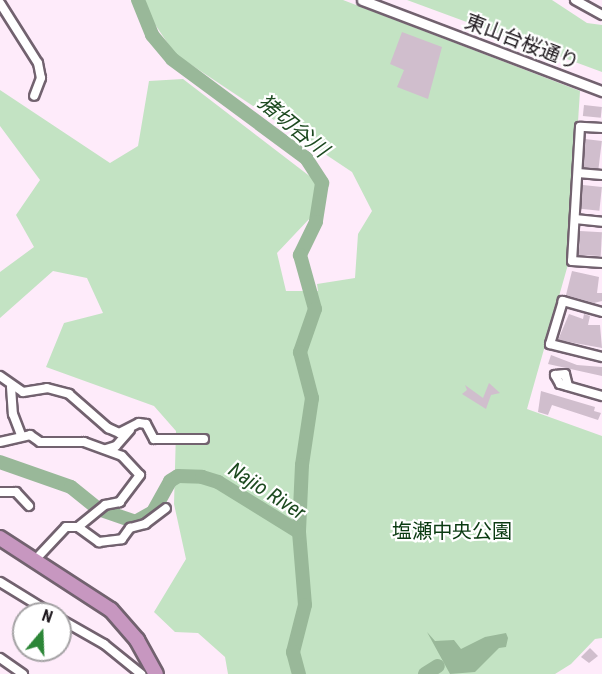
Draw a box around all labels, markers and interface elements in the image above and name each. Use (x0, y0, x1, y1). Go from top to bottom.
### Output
street label: 東山台桜通り (462, 9, 582, 75)
water label: 猪切谷川 (253, 89, 333, 163)
water label: Najio River (224, 457, 310, 525)
park label: 塩瀬中央公園 (392, 519, 512, 543)
north arrow (12, 602, 72, 662)
text: N (40, 606, 55, 627)

